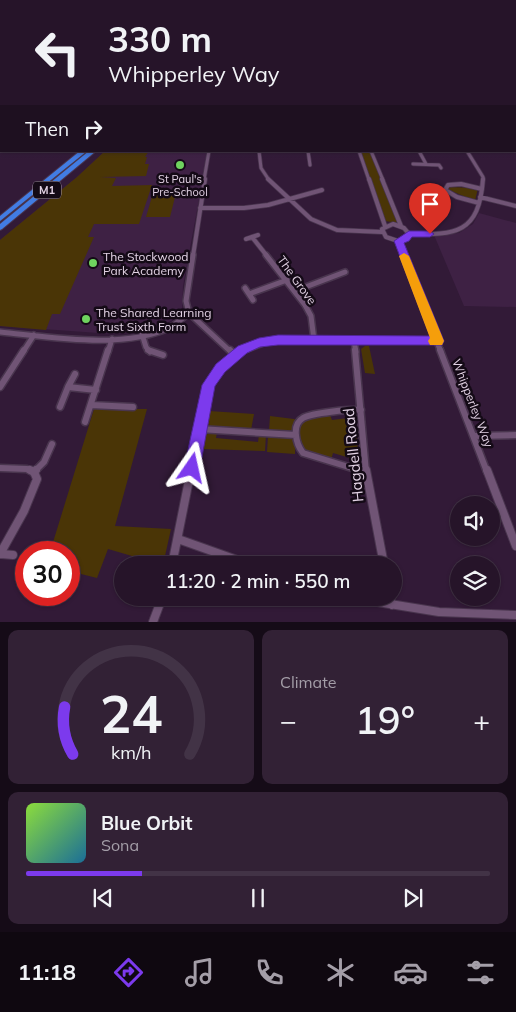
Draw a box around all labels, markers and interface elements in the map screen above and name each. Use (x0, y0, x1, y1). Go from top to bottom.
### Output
text: 330 m (108, 17, 212, 61)
icon: left (25, 20, 90, 85)
text: Whipperley Way (108, 60, 279, 88)
icon: right (79, 115, 107, 143)
text: Then (25, 117, 69, 141)
marker: St Paul's Pre-School (174, 159, 186, 171)
place label: St Paul's Pre-School (152, 172, 208, 199)
road number: M1 (33, 182, 61, 198)
pin (409, 183, 451, 234)
icon: arrive (416, 190, 444, 218)
place label: The Stockwood Park Academy (103, 249, 189, 278)
street label: The Grove (274, 253, 320, 307)
marker: The Stockwood Park Academy (87, 257, 99, 269)
place label: The Shared Learning Trust Sixth Form (96, 305, 212, 334)
marker: The Shared Learning Trust Sixth Form (80, 313, 92, 325)
street label: Whipperley Way (449, 357, 497, 450)
street label: Hagdell Road (339, 407, 367, 503)
position arrow (165, 441, 217, 493)
map controls (450, 496, 500, 606)
button: sound (450, 496, 500, 546)
speed limit sign: 30 (15, 541, 80, 606)
button: layers (450, 556, 500, 606)
text: 11:20 · 2 min · 550 m (165, 569, 351, 593)
text: Climate (280, 672, 336, 692)
text: 24 (100, 681, 162, 746)
text: 19° (355, 696, 415, 744)
text: − (280, 703, 297, 738)
text: + (473, 703, 490, 738)
text: km/h (111, 741, 151, 763)
text: Blue Orbit (101, 811, 192, 835)
text: Sona (101, 835, 139, 855)
icon: previous (89, 884, 117, 912)
icon: pause (244, 884, 272, 912)
icon: next (399, 884, 427, 912)
icon: directions (111, 955, 146, 990)
icon: music (182, 955, 217, 990)
icon: phone (252, 955, 287, 990)
icon: climate (323, 955, 358, 990)
icon: car (393, 955, 428, 990)
icon: filters (463, 955, 498, 990)
text: 11:18 (18, 958, 76, 986)

